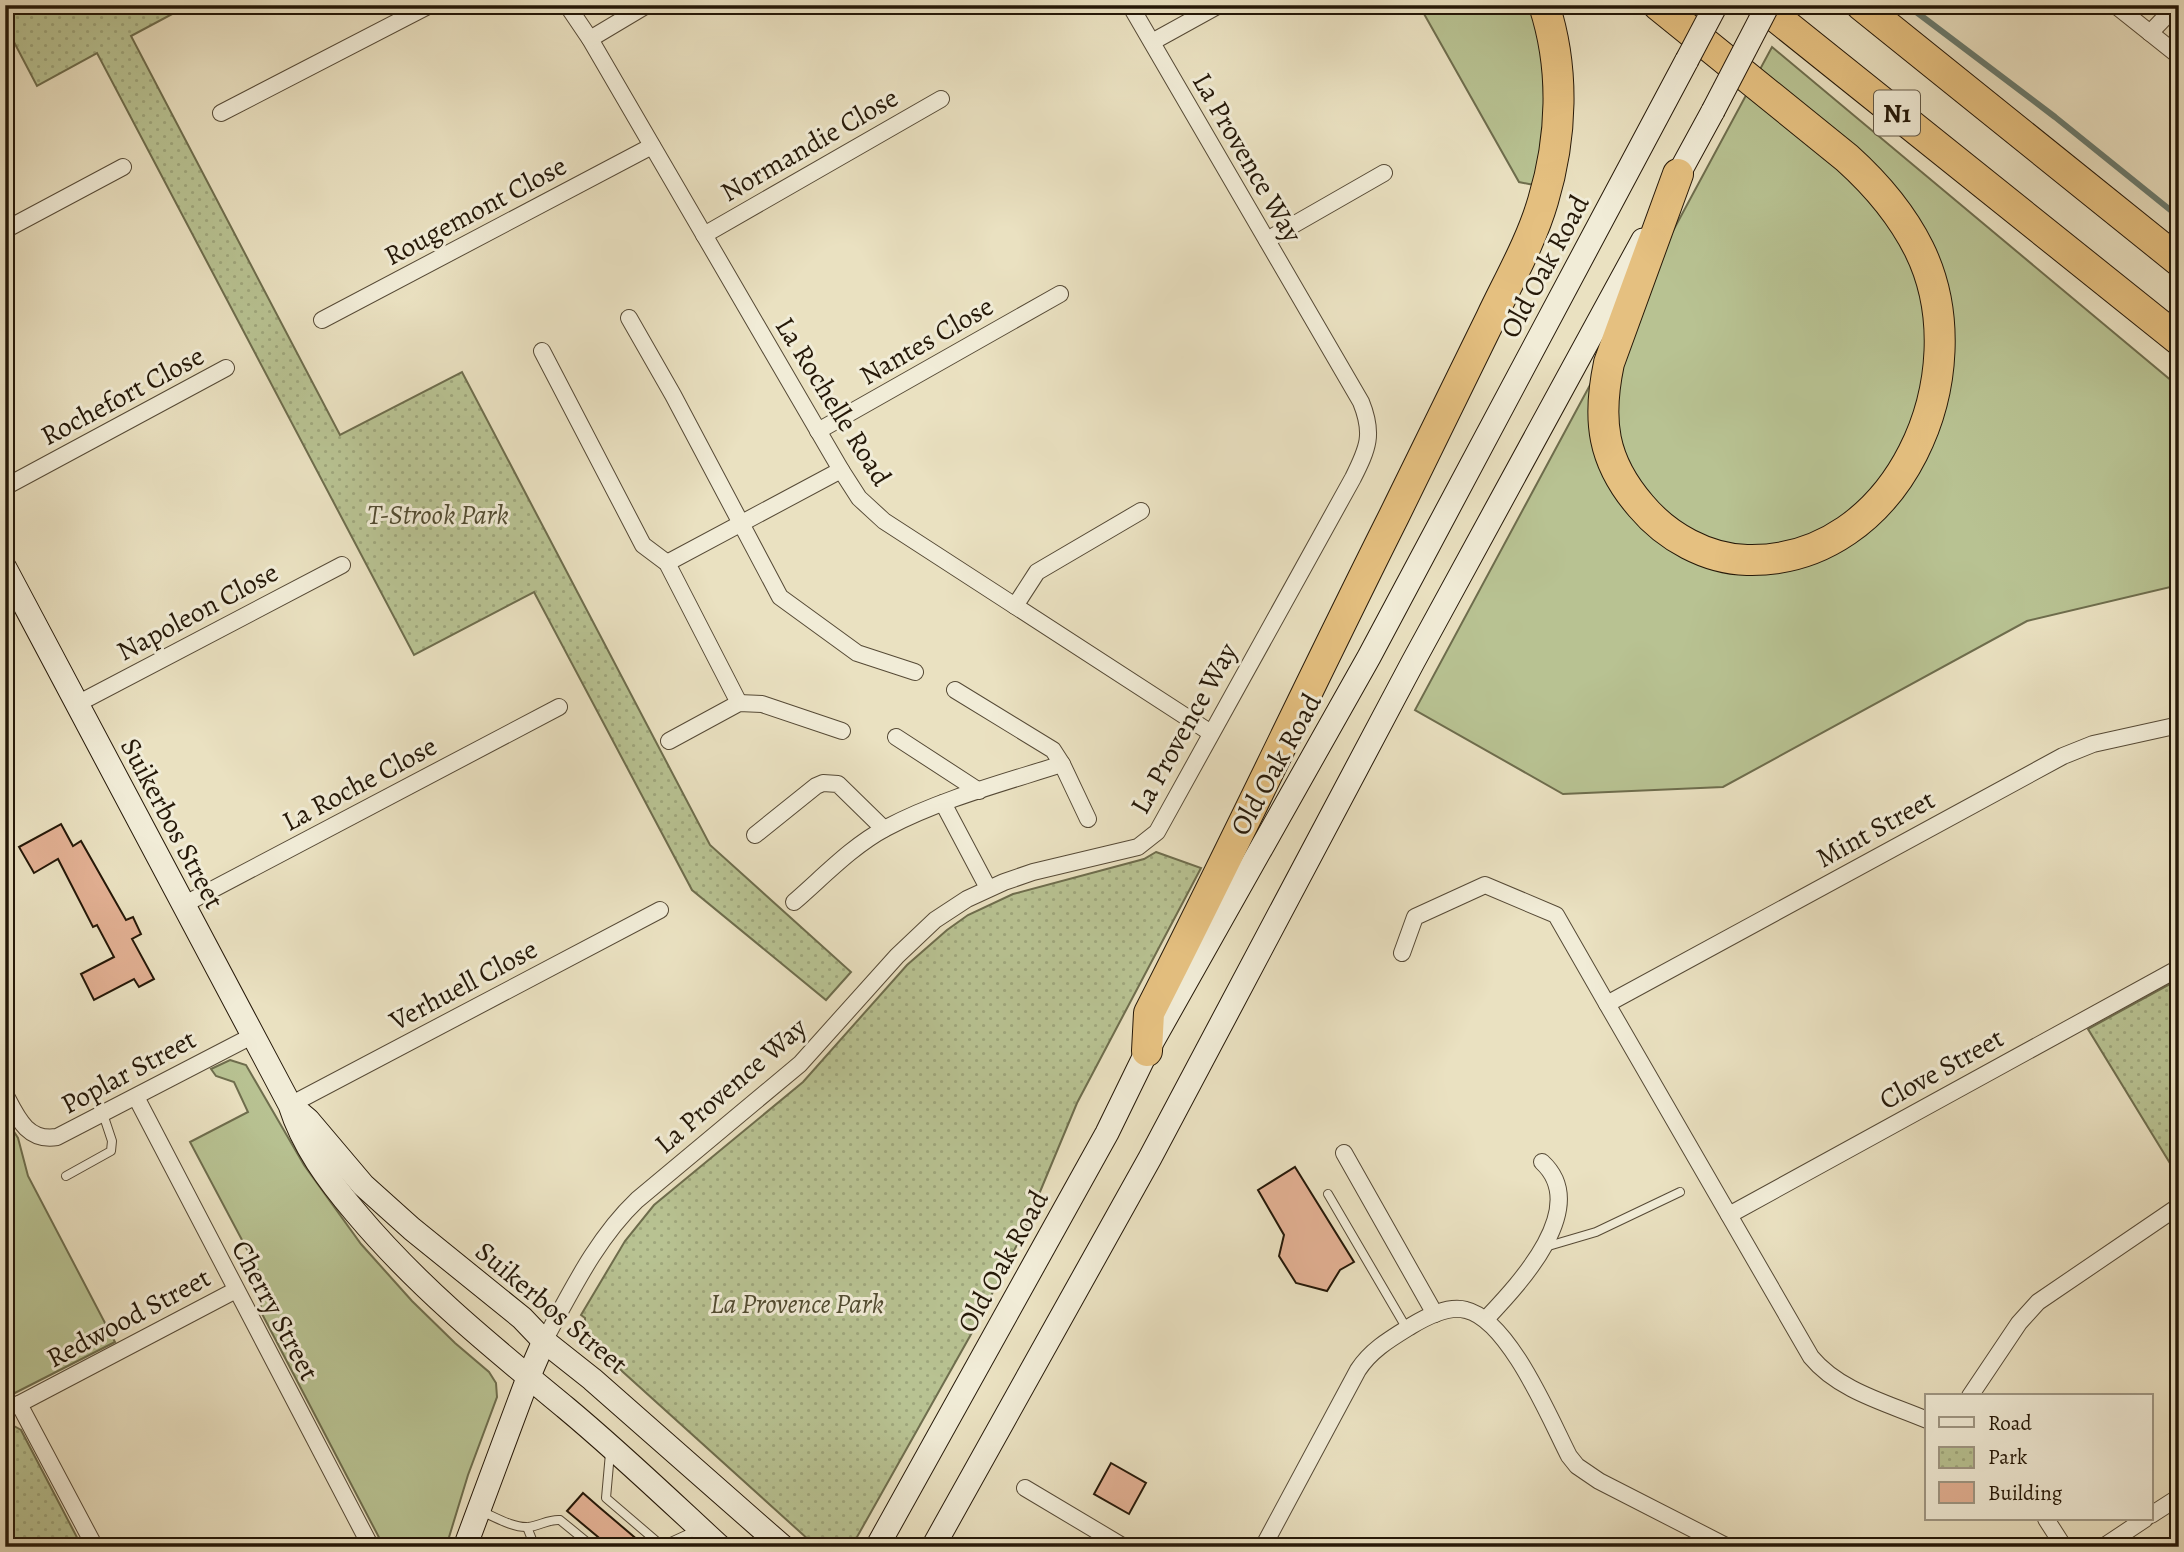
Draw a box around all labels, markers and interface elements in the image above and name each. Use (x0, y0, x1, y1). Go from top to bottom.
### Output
street label: La Provence Way (1183, 66, 1311, 250)
street label: Normandie Close (714, 79, 905, 211)
road number: N1 (1874, 90, 1920, 136)
street label: Rougemont Close (378, 147, 573, 275)
street label: Old Oak Road (1491, 187, 1599, 345)
street label: Nantes Close (853, 287, 1000, 394)
street label: La Rochelle Road (766, 310, 901, 494)
street label: Rochefort Close (34, 337, 211, 455)
park label: T-Strook Park (367, 496, 509, 534)
street label: Napoleon Close (110, 553, 285, 670)
street label: La Provence Way (1121, 636, 1247, 821)
street label: Old Oak Road (1221, 686, 1331, 842)
street label: La Roche Close (275, 727, 443, 841)
street label: Suikerbos Street (111, 731, 233, 916)
street label: Mint Street (1809, 781, 1942, 877)
street label: Verhuell Close (382, 930, 544, 1040)
street label: La Provence Way (646, 1009, 815, 1162)
street label: Clove Street (1872, 1019, 2011, 1119)
street label: Poplar Street (54, 1020, 203, 1123)
street label: Old Oak Road (948, 1183, 1058, 1339)
street label: Suikerbos Street (467, 1233, 636, 1383)
street label: Cherry Street (222, 1234, 328, 1387)
street label: Redwood Street (40, 1259, 217, 1377)
park label: La Provence Park (710, 1285, 884, 1323)
legend (1925, 1394, 2152, 1520)
text: Road (1988, 1409, 2032, 1437)
text: Park (1988, 1443, 2028, 1471)
text: Building (1988, 1479, 2063, 1507)

